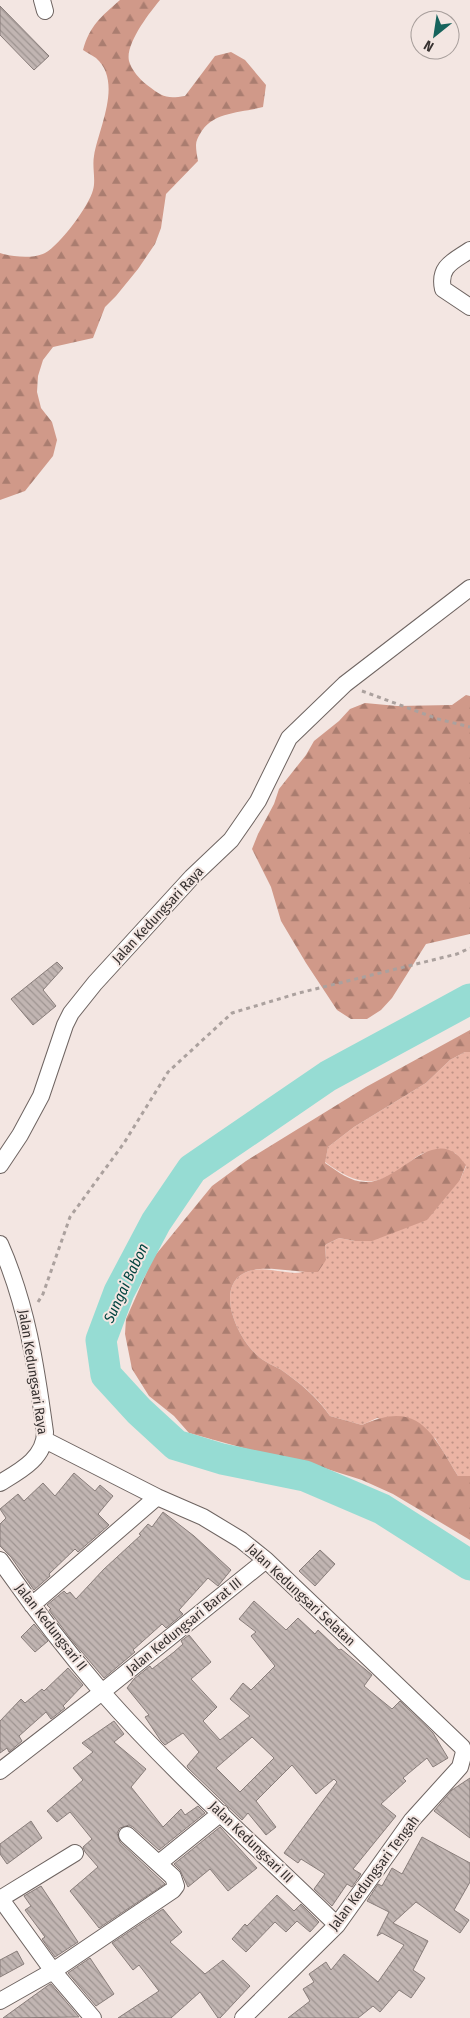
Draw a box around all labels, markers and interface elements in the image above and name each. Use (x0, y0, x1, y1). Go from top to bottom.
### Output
north arrow (410, 10, 460, 60)
text: N (421, 36, 437, 55)
street label: Jalan Kedungsari Raya (109, 863, 207, 967)
water label: Sungai Babon (99, 1240, 152, 1326)
street label: Jalan Kedungsari Raya (15, 1308, 51, 1436)
street label: Jalan Kedungsari Selatan (243, 1540, 359, 1650)
street label: Jalan Kedungsari Barat III (123, 1574, 245, 1678)
street label: Jalan Kedungsari II (12, 1580, 90, 1674)
street label: Jalan Kedungsari III (206, 1798, 296, 1886)
street label: Jalan Kedungsari Tengah (325, 1812, 423, 1934)

